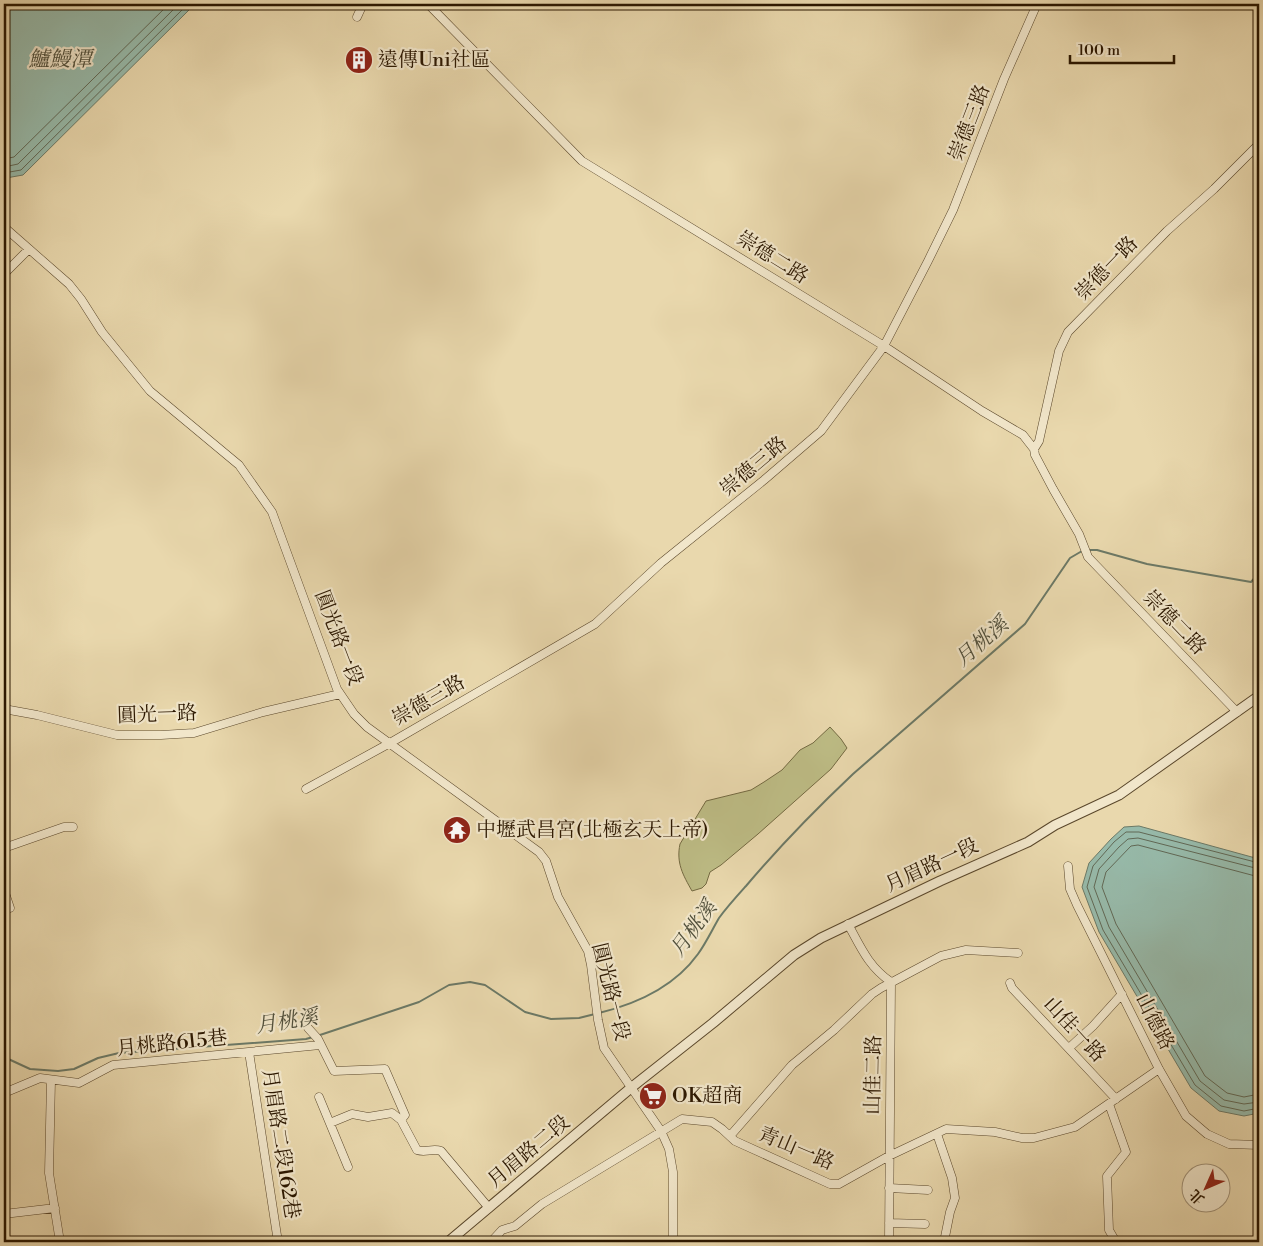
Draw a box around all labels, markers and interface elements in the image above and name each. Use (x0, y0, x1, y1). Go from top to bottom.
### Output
scale bar (1070, 32, 1174, 64)
text: 100 m (1078, 41, 1120, 60)
building icon: 遠傳Uni社區 (344, 45, 374, 75)
water label: 鱸鰻潭 (29, 47, 95, 73)
place label: 遠傳Uni社區 (378, 48, 491, 73)
street label: 崇德三路 (944, 81, 996, 165)
street label: 崇德二路 (731, 226, 813, 290)
street label: 崇德一路 (1070, 232, 1144, 306)
street label: 崇德三路 (715, 432, 793, 502)
street label: 崇德二路 (1137, 586, 1211, 660)
street label: 圓光路一段 (308, 587, 368, 689)
water label: 月桃溪 (950, 610, 1016, 672)
street label: 崇德三路 (388, 670, 470, 732)
street label: 圓光一路 (117, 701, 197, 729)
temple icon: 中壢武昌宮(北極玄天上帝) (442, 815, 472, 845)
place label: 中壢武昌宮(北極玄天上帝) (476, 818, 708, 843)
street label: 月眉路一段 (881, 834, 983, 898)
water label: 月桃溪 (665, 894, 724, 962)
street label: 圓光路一段 (586, 940, 634, 1044)
street label: 山德路 (1129, 990, 1179, 1054)
street label: 山佳一路 (1038, 992, 1110, 1068)
water label: 月桃溪 (254, 1004, 322, 1040)
street label: 月桃路615巷 (115, 1026, 229, 1062)
street label: 山佳二路 (861, 1035, 887, 1115)
street label: 月眉路二段162巷 (256, 1067, 304, 1221)
supermarket icon: OK超商 (638, 1081, 668, 1111)
place label: OK超商 (672, 1084, 742, 1109)
street label: 月眉路二段 (483, 1110, 575, 1194)
street label: 青山一路 (754, 1122, 838, 1176)
north arrow (1180, 1164, 1230, 1214)
text: 北 (1186, 1185, 1209, 1208)

